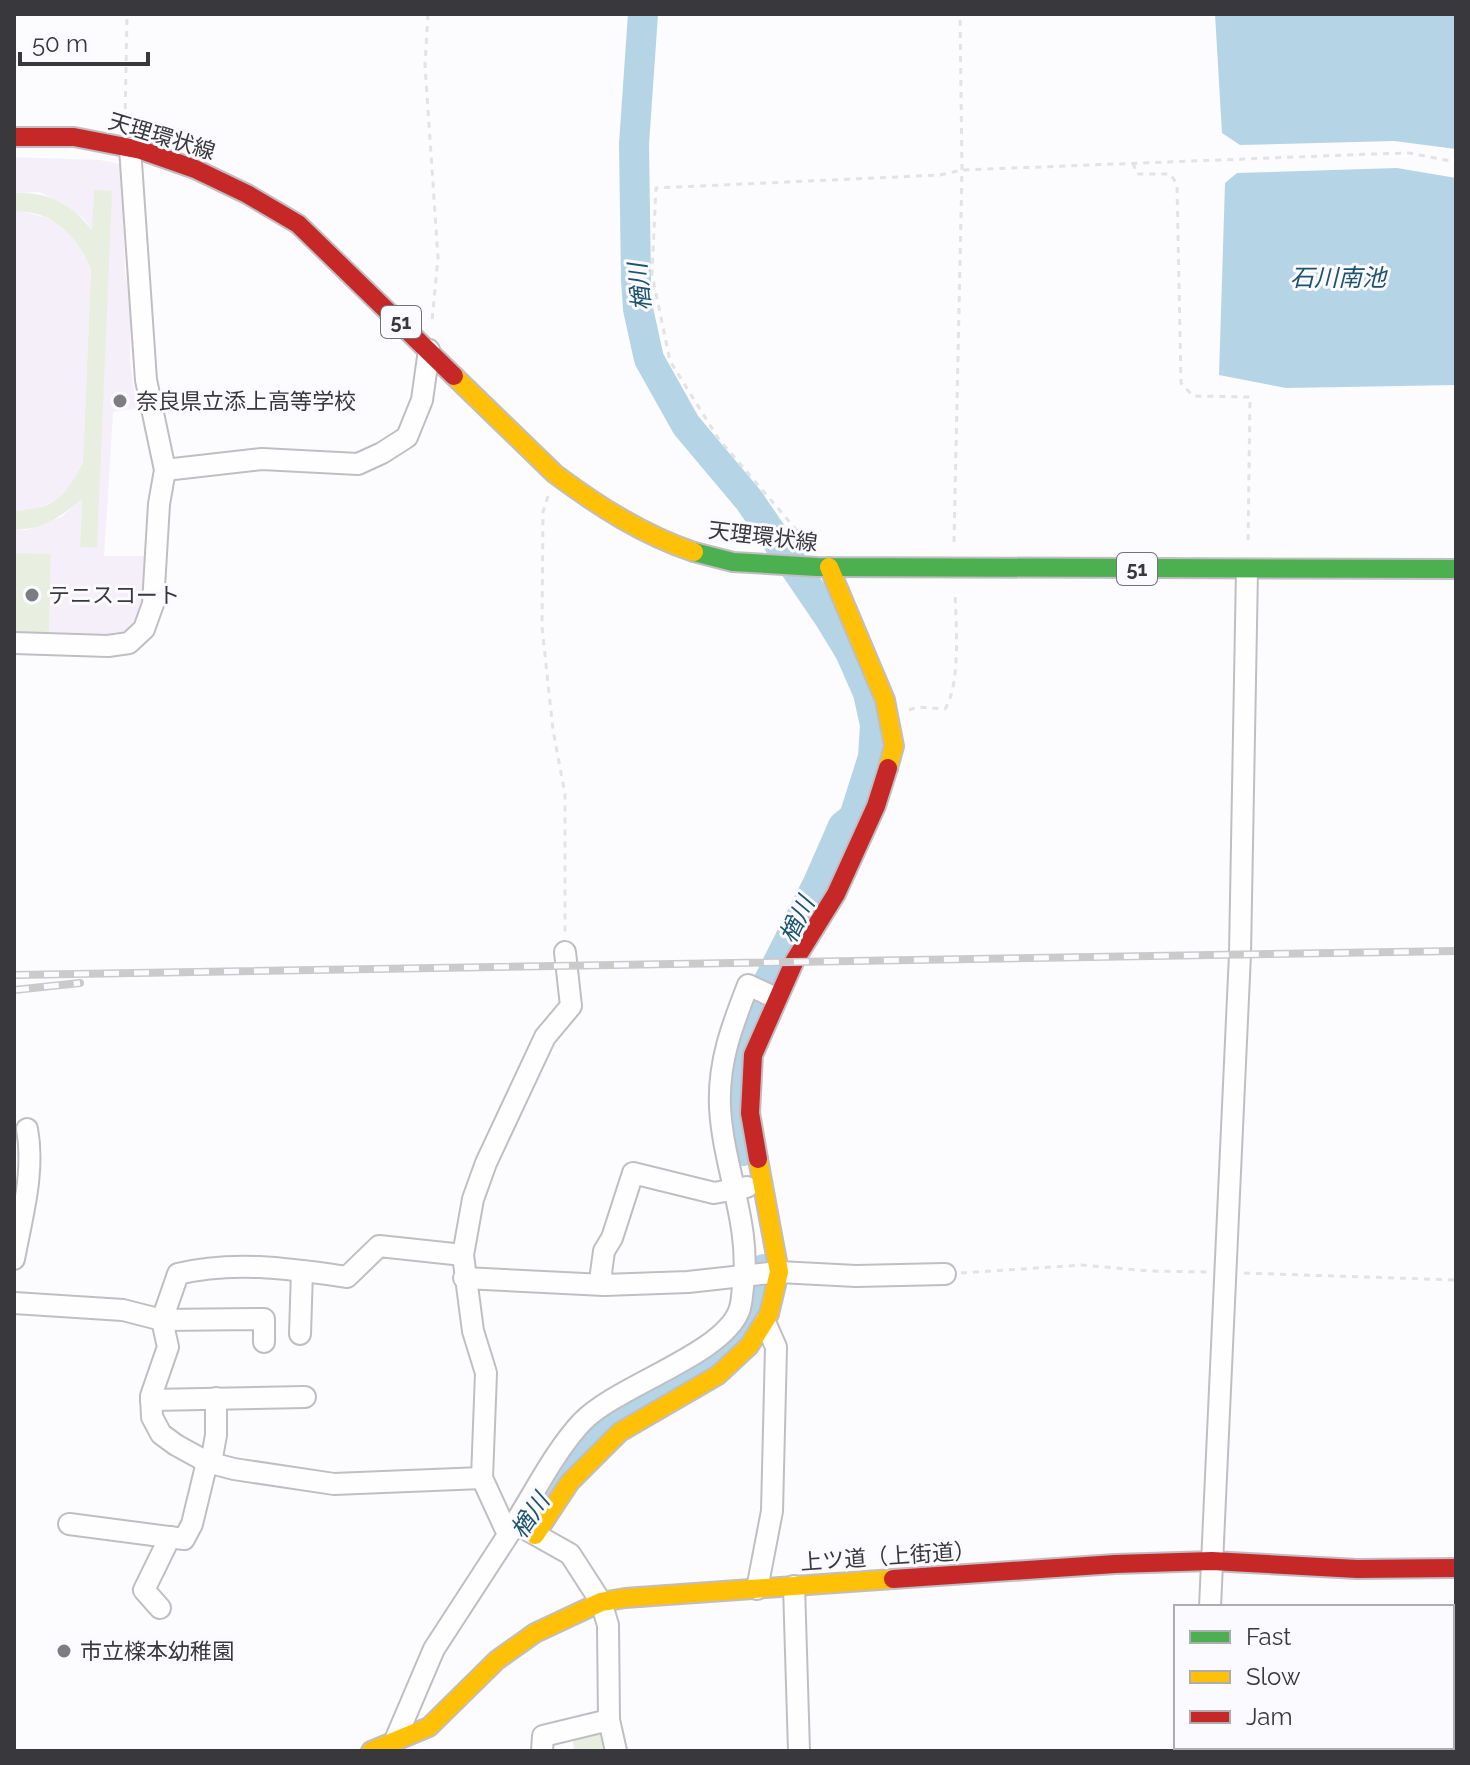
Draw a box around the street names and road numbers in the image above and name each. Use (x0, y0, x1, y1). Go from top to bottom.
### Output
street label: 天理環状線 (106, 107, 218, 165)
road number: 51 (381, 306, 421, 338)
street label: 天理環状線 (707, 516, 819, 556)
road number: 51 (1117, 553, 1157, 585)
street label: 上ツ道（上街道） (799, 1537, 977, 1575)

